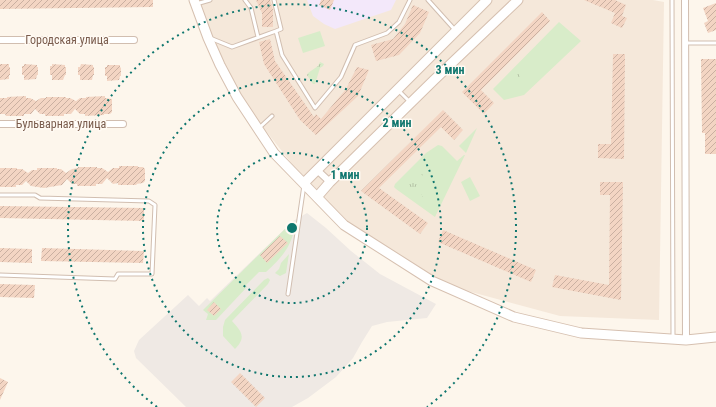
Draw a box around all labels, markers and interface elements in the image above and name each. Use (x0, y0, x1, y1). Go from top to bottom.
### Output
street label: Городская улица (25, 33, 109, 47)
text: 3 мин (436, 63, 464, 77)
text: 2 мин (383, 116, 411, 130)
street label: Бульварная улица (16, 117, 106, 131)
text: 1 мин (331, 168, 359, 182)
centre of rings (285, 221, 299, 235)

